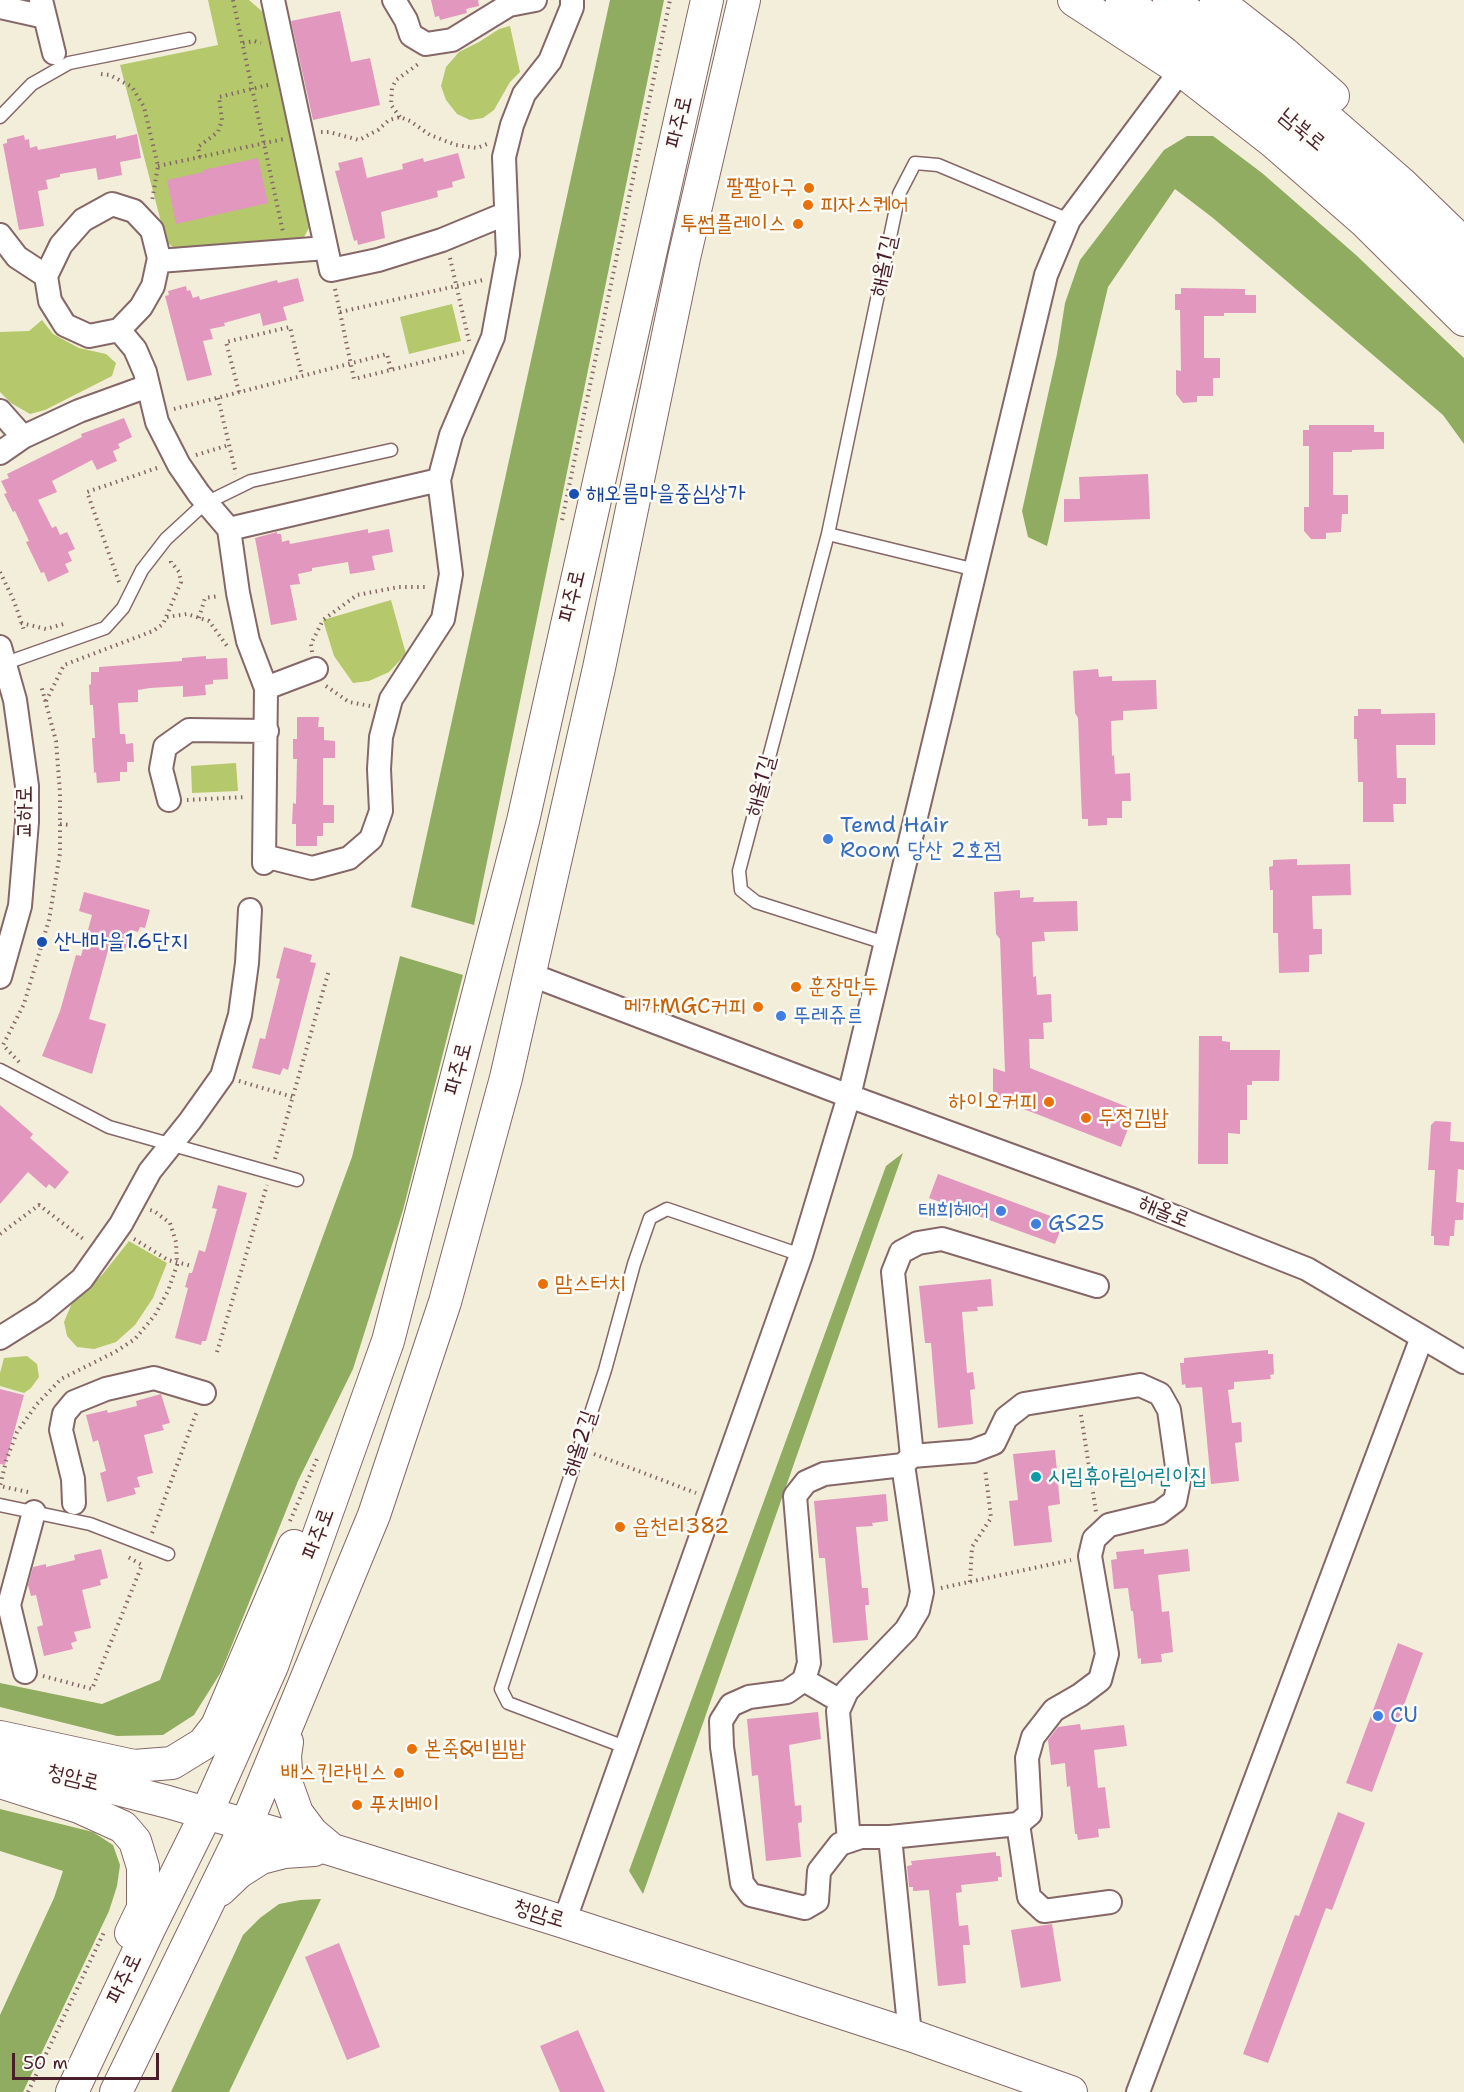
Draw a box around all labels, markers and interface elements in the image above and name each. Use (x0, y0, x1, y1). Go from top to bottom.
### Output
street label: 파주로 (661, 93, 699, 151)
street label: 남북로 (1273, 103, 1331, 157)
place label: 팔팔아구 (726, 175, 797, 201)
marker: 팔팔아구 (802, 181, 816, 195)
place label: 피자스퀘어 (820, 192, 909, 218)
marker: 피자스퀘어 (801, 198, 815, 212)
place label: 투썸플레이스 (680, 211, 786, 237)
marker: 투썸플레이스 (791, 217, 805, 231)
street label: 해올1길 (865, 233, 903, 299)
place label: 해오름마을중심상가 (586, 481, 745, 507)
marker: 해오름마을중심상가 (567, 487, 581, 501)
street label: 파주로 (554, 567, 592, 625)
street label: 해올1길 (740, 753, 782, 819)
street label: 교하로 (12, 785, 38, 839)
place label: Temd Hair Room 당산 2호점 (840, 813, 1001, 864)
marker: Temd Hair Room 당산 2호점 (821, 832, 835, 846)
place label: 산내마을1.6단지 (54, 929, 188, 955)
marker: 산내마을1.6단지 (35, 935, 49, 949)
place label: 훈장만두 (808, 974, 879, 1000)
marker: 훈장만두 (789, 980, 803, 994)
place label: 메가MGC커피 (624, 994, 746, 1020)
marker: 메가MGC커피 (751, 1000, 765, 1014)
place label: 뚜레쥬르 (793, 1003, 864, 1029)
marker: 뚜레쥬르 (774, 1009, 788, 1023)
street label: 파주로 (440, 1040, 478, 1098)
place label: 하이오커피 (948, 1089, 1037, 1115)
marker: 하이오커피 (1042, 1095, 1056, 1109)
place label: 두정김밥 (1098, 1105, 1169, 1131)
marker: 두정김밥 (1079, 1111, 1093, 1125)
street label: 해올로 (1134, 1190, 1194, 1234)
place label: 태희헤어 (918, 1198, 989, 1224)
marker: 태희헤어 (994, 1204, 1008, 1218)
place label: GS25 (1048, 1211, 1105, 1237)
marker: GS25 (1029, 1217, 1043, 1231)
place label: 맘스터치 (555, 1271, 626, 1297)
marker: 맘스터치 (536, 1277, 550, 1291)
street label: 해올2길 (557, 1407, 603, 1481)
place label: 시립휴아림어린이집 (1048, 1464, 1207, 1490)
marker: 시립휴아림어린이집 (1029, 1470, 1043, 1484)
street label: 파주로 (298, 1505, 340, 1563)
place label: 읍천리382 (632, 1514, 729, 1540)
marker: 읍천리382 (613, 1520, 627, 1534)
place label: CU (1390, 1703, 1418, 1729)
marker: CU (1371, 1709, 1385, 1723)
place label: 본죽&비빔밥 (424, 1736, 526, 1762)
marker: 본죽&비빔밥 (405, 1742, 419, 1756)
street label: 청암로 (44, 1759, 102, 1797)
place label: 배스킨라빈스 (281, 1760, 387, 1786)
marker: 배스킨라빈스 (392, 1766, 406, 1780)
place label: 푸치베이 (369, 1792, 440, 1818)
marker: 푸치베이 (350, 1798, 364, 1812)
street label: 청암로 (510, 1894, 568, 1934)
street label: 파주로 (102, 1949, 148, 2009)
scale bar (15, 2041, 162, 2079)
text: 50 m (23, 2051, 68, 2075)

